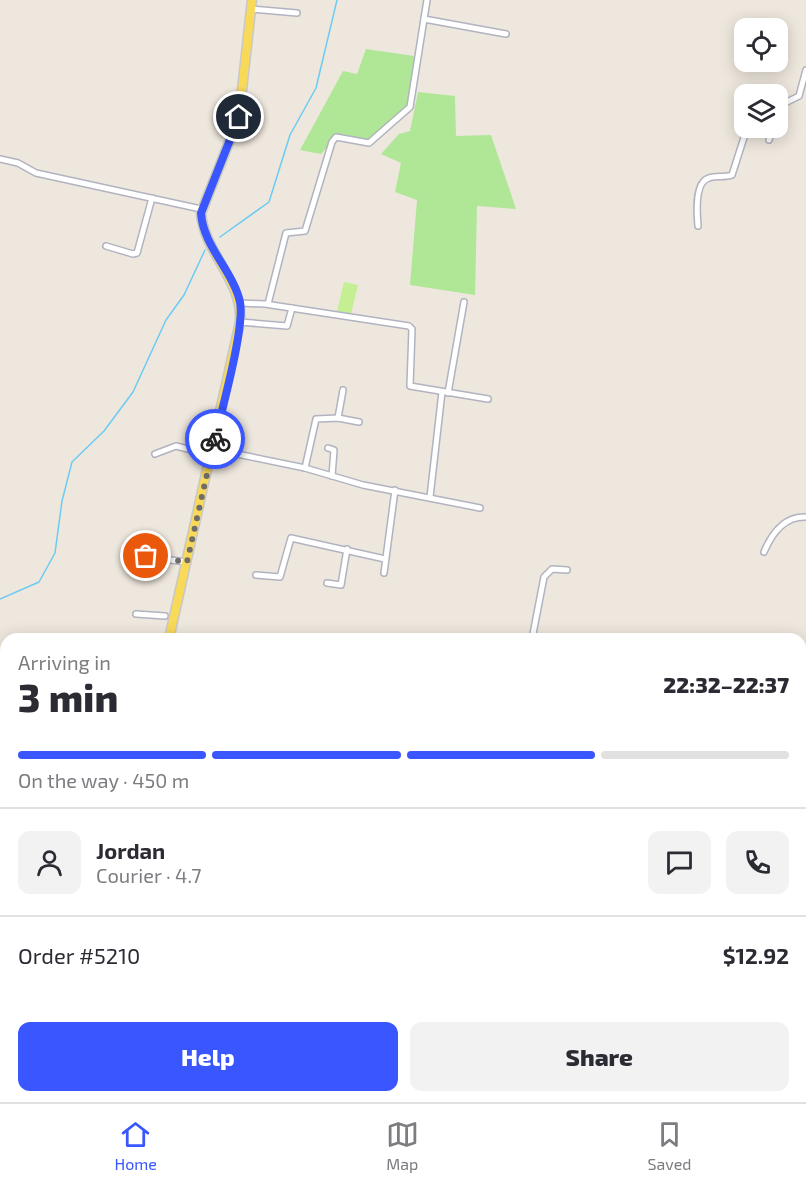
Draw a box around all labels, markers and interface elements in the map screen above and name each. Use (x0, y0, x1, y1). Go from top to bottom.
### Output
map controls (734, 18, 788, 138)
button: locate (734, 18, 788, 72)
button: layers (734, 84, 788, 138)
pin (213, 91, 264, 142)
icon: home (222, 100, 255, 133)
courier (185, 409, 245, 469)
icon: bike (199, 423, 232, 456)
pin (120, 530, 171, 581)
icon: bag (129, 539, 162, 572)
text: Arriving in (18, 650, 111, 674)
text: 22:32–22:37 (663, 671, 789, 697)
text: 3 min (18, 673, 118, 720)
text: On the way · 450 m (18, 768, 189, 792)
button: person (18, 831, 81, 894)
button: chat (648, 831, 711, 894)
button: phone (726, 831, 789, 894)
text: Jordan (96, 837, 165, 863)
text: Courier · 4.7 (96, 863, 202, 887)
text: Order #5210 (18, 942, 140, 968)
text: $12.92 (723, 942, 789, 968)
button: Help (18, 1022, 398, 1091)
button: Share (410, 1022, 789, 1091)
tab: Home (114, 1118, 157, 1173)
tab: Map (386, 1118, 419, 1173)
tab: Saved (648, 1118, 692, 1173)

